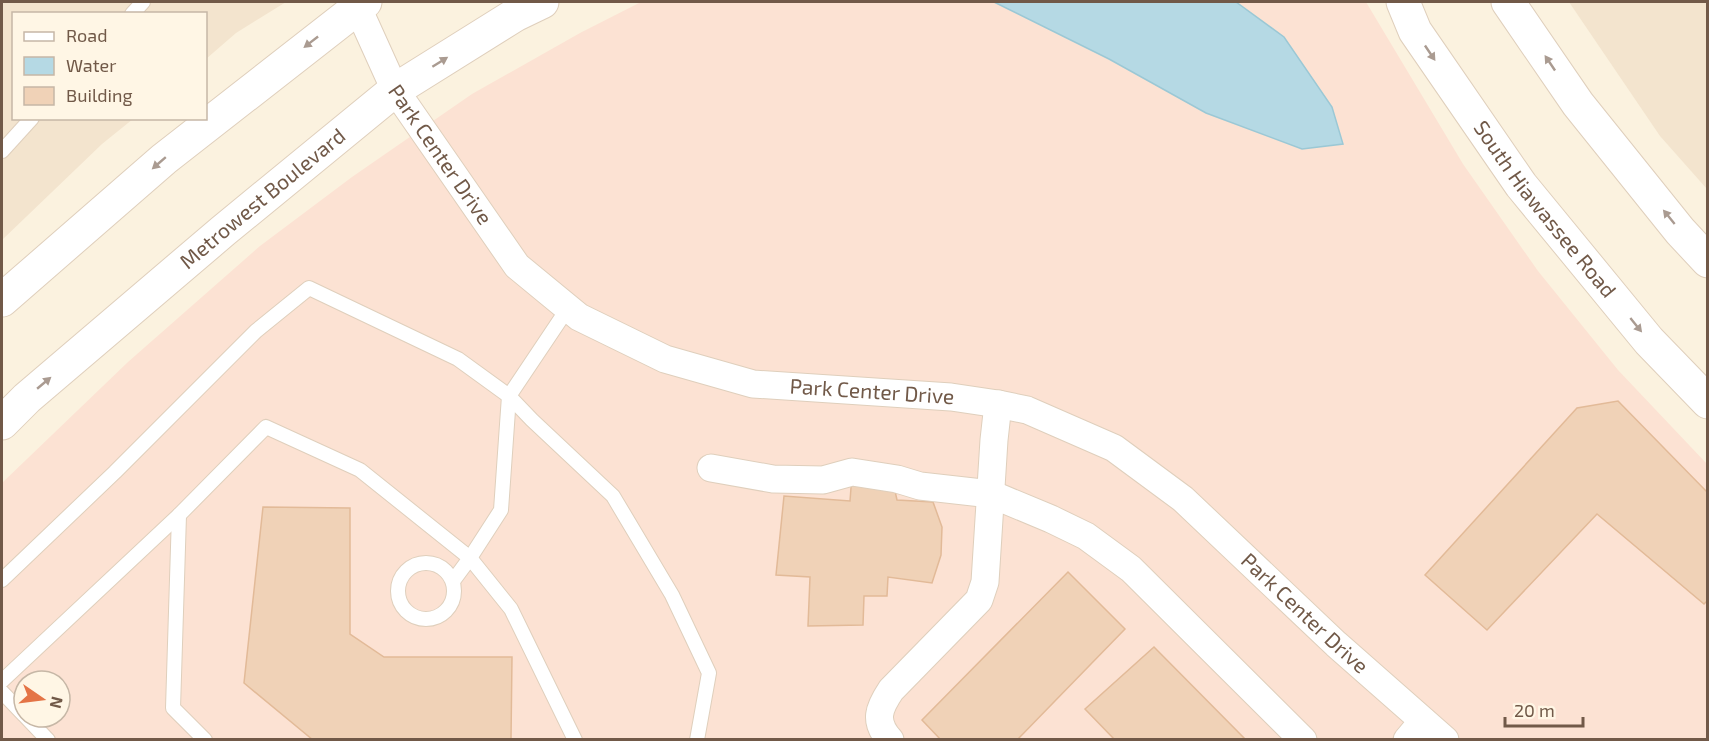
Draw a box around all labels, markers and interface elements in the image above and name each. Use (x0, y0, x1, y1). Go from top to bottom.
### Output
legend (12, 12, 207, 120)
text: Road (66, 24, 107, 46)
one-way arrow (304, 35, 319, 47)
one-way arrow (1425, 44, 1436, 61)
text: Water (66, 54, 116, 76)
one-way arrow (1544, 55, 1555, 71)
one-way arrow (432, 56, 448, 67)
street label: Park Center Drive (384, 79, 498, 229)
text: Building (66, 84, 133, 106)
street label: South Hiawassee Road (1469, 115, 1622, 302)
street label: Metrowest Boulevard (174, 122, 350, 273)
one-way arrow (152, 156, 167, 169)
one-way arrow (1662, 209, 1675, 225)
one-way arrow (1630, 317, 1643, 333)
street label: Park Center Drive (789, 372, 955, 408)
one-way arrow (36, 377, 52, 390)
street label: Park Center Drive (1237, 547, 1374, 678)
north arrow (12, 669, 72, 729)
scale bar (1505, 690, 1583, 728)
text: N (46, 695, 68, 711)
text: 20 m (1514, 699, 1555, 721)

